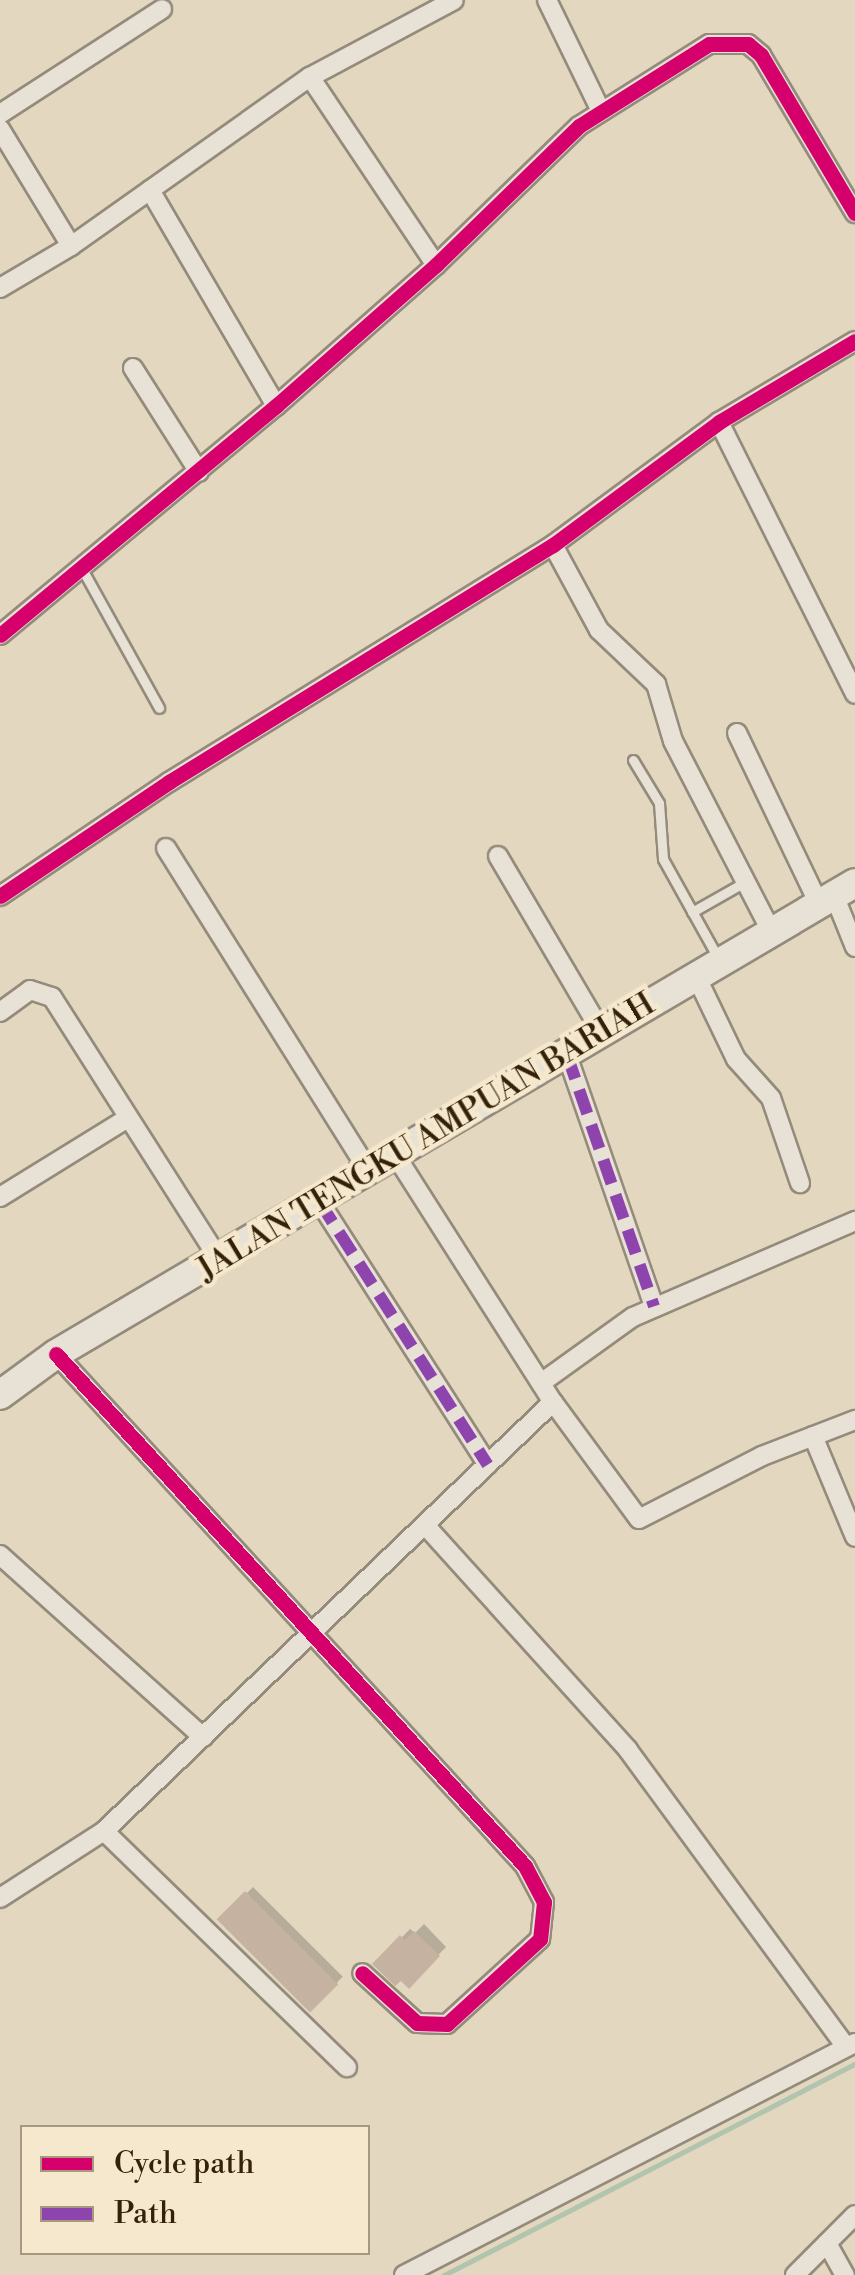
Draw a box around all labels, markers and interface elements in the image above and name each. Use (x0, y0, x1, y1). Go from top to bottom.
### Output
street label: JALAN TENGKU AMPUAN BARIAH (190, 985, 662, 1289)
legend (20, 2125, 370, 2255)
text: Cycle path (114, 2145, 254, 2183)
text: Path (114, 2195, 177, 2233)

